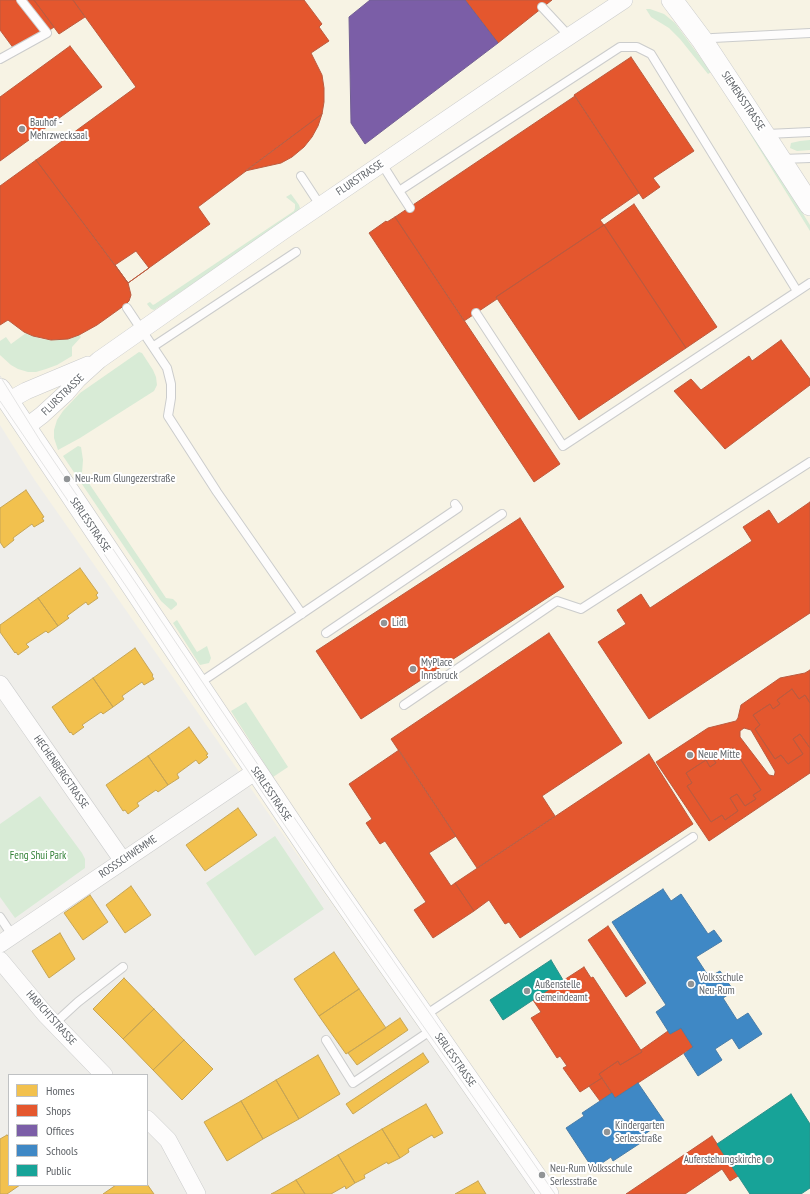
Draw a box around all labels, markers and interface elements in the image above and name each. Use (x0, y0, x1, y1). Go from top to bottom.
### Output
street label: SIEMENSSTRASSE (718, 69, 768, 133)
place label: Bauhof - Mehrzwecksaal (30, 116, 87, 142)
marker: Bauhof - Mehrzwecksaal (17, 124, 27, 134)
street label: FLURSTRASSE (334, 157, 386, 199)
street label: FLURSTRASSE (39, 371, 87, 419)
place label: Neu-Rum Glungezerstraße (75, 472, 175, 486)
marker: Neu-Rum Glungezerstraße (62, 474, 72, 484)
street label: SERLESSTRASSE (67, 495, 113, 555)
place label: Lidl (392, 616, 406, 630)
marker: Lidl (379, 618, 389, 628)
place label: MyPlace Innsbruck (421, 656, 458, 682)
marker: MyPlace Innsbruck (408, 664, 418, 674)
street label: HECHENBERGSTRASSE (31, 733, 91, 811)
place label: Neue Mitte (698, 748, 740, 762)
marker: Neue Mitte (685, 750, 695, 760)
street label: SERLESSTRASSE (248, 764, 294, 824)
street label: ROSSSCHWEMME (97, 833, 159, 881)
park label: Feng Shui Park (10, 849, 66, 863)
place label: Volksschule Neu-Rum (699, 971, 743, 997)
place label: Außenstelle Gemeindeamt (535, 978, 588, 1004)
marker: Volksschule Neu-Rum (686, 979, 696, 989)
marker: Außenstelle Gemeindeamt (522, 986, 532, 996)
street label: HABICHTSTRASSE (23, 988, 79, 1048)
street label: SERLESSTRASSE (432, 1031, 478, 1089)
legend (8, 1074, 148, 1186)
text: Homes (46, 1083, 74, 1098)
text: Shops (46, 1103, 71, 1118)
place label: Kindergarten Serlesstraße (615, 1119, 665, 1145)
text: Offices (46, 1123, 74, 1138)
marker: Kindergarten Serlesstraße (602, 1127, 612, 1137)
text: Schools (46, 1143, 78, 1158)
place label: Auferstehungskirche (684, 1153, 761, 1167)
marker: Auferstehungskirche (764, 1155, 774, 1165)
place label: Neu-Rum Volksschule Serlesstraße (550, 1162, 632, 1188)
text: Public (46, 1163, 71, 1178)
marker: Neu-Rum Volksschule Serlesstraße (537, 1170, 547, 1180)

